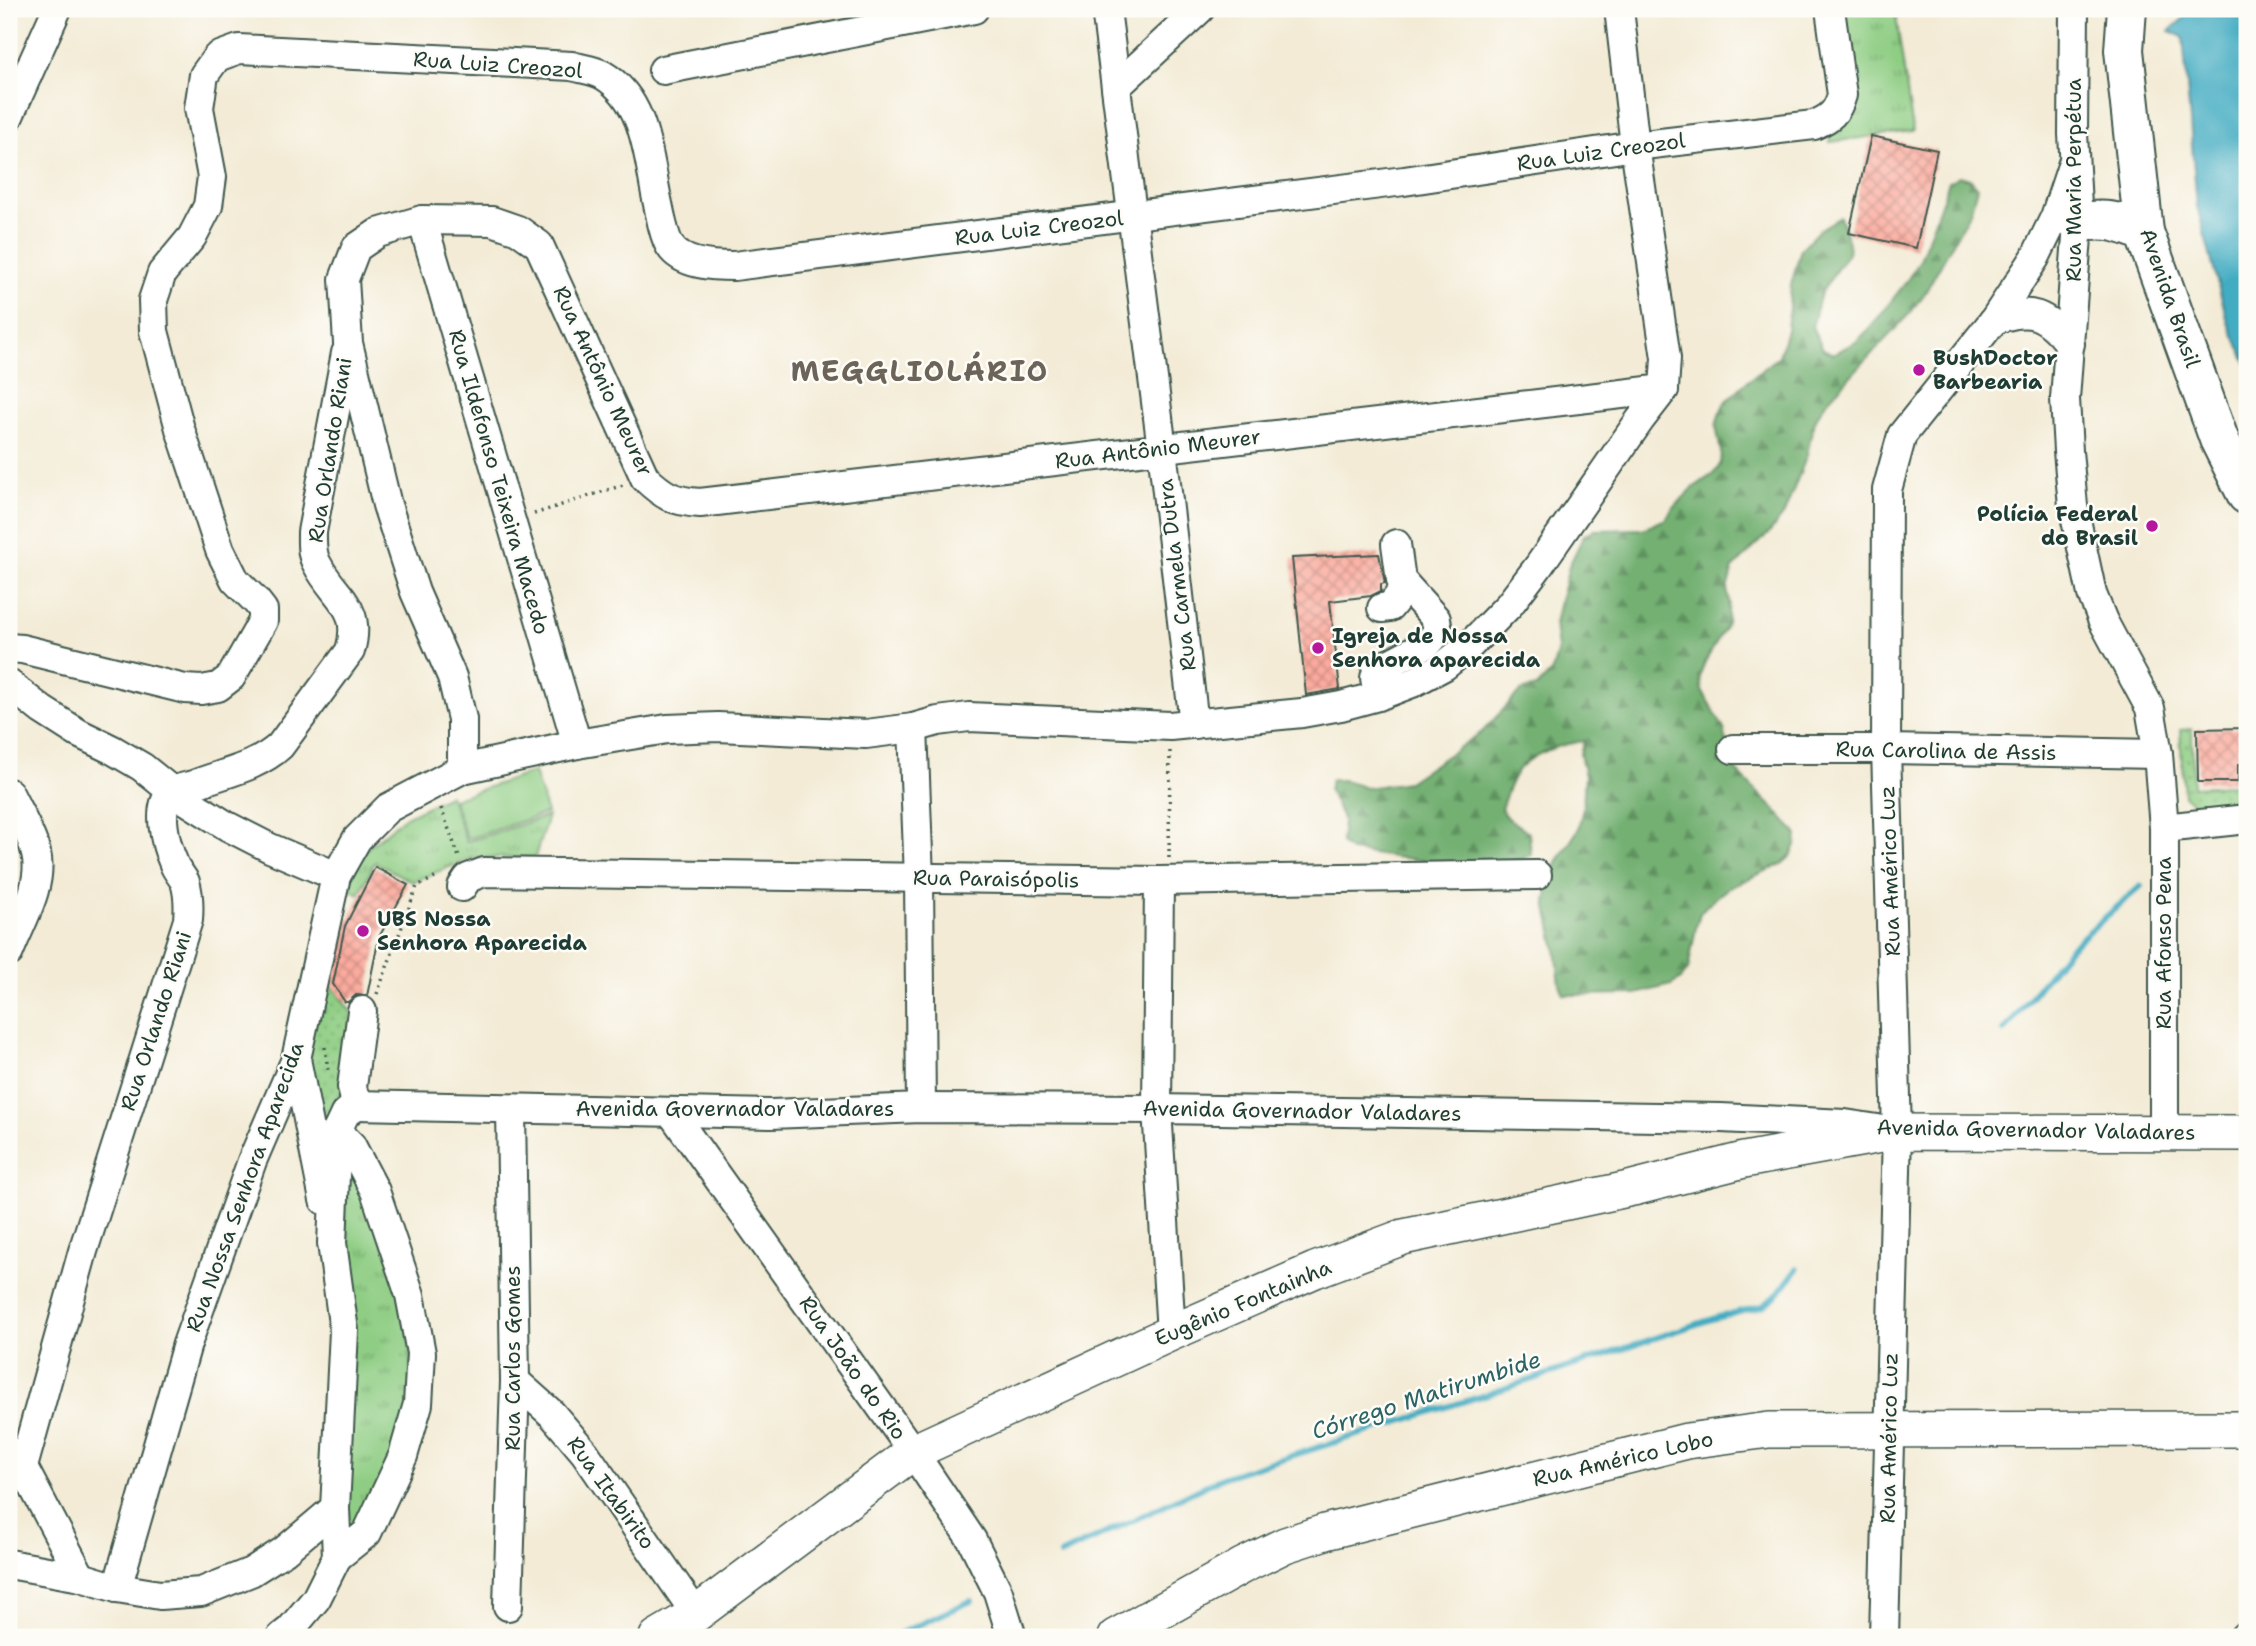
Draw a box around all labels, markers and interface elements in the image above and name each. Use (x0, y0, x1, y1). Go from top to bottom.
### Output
street label: Rua Luiz Creozol (412, 45, 584, 85)
street label: Rua Maria Perpétua (2060, 78, 2088, 282)
street label: Rua Luiz Creozol (1515, 126, 1688, 178)
street label: Rua Luiz Creozol (953, 204, 1126, 252)
street label: Avenida Brasil (2133, 225, 2207, 372)
street label: Rua Antônio Meurer (547, 281, 659, 481)
street label: Rua Ildefonso Teixeira Macedo (442, 326, 556, 638)
place label: BushDoctor Barbearia (1933, 344, 2057, 396)
district label: MEGGLIOLÁRIO (791, 351, 1049, 390)
street label: Rua Orlando Riani (302, 355, 358, 545)
marker: BushDoctor Barbearia (1911, 362, 1927, 378)
street label: Rua Antônio Meurer (1054, 422, 1262, 476)
street label: Rua Carmela Dutra (1151, 477, 1203, 673)
place label: Polícia Federal do Brasil (1977, 500, 2138, 552)
marker: Polícia Federal do Brasil (2144, 518, 2160, 534)
place label: Igreja de Nossa Senhora aparecida (1332, 622, 1541, 674)
marker: Igreja de Nossa Senhora aparecida (1310, 640, 1326, 656)
street label: Rua Carolina de Assis (1835, 735, 2057, 767)
street label: Rua Américo Luz (1873, 785, 1907, 957)
street label: Rua Afonso Pena (2150, 857, 2178, 1029)
street label: Rua Paraisópolis (913, 864, 1079, 894)
place label: UBS Nossa Senhora Aparecida (377, 905, 588, 957)
marker: UBS Nossa Senhora Aparecida (355, 923, 371, 939)
street label: Rua Orlando Riani (114, 928, 198, 1114)
street label: Rua Nossa Senhora Aparecida (179, 1038, 311, 1336)
street label: Avenida Governador Valadares (1142, 1094, 1462, 1128)
street label: Avenida Governador Valadares (576, 1095, 894, 1123)
street label: Avenida Governador Valadares (1876, 1113, 2196, 1147)
street label: Eugênio Fontainha (1150, 1253, 1336, 1353)
street label: Rua Carlos Gomes (499, 1265, 527, 1451)
street label: Rua João do Rio (793, 1290, 913, 1446)
water label: Córrego Matirumbide (1308, 1344, 1544, 1446)
street label: Rua Américo Luz (1874, 1352, 1904, 1524)
street label: Rua Américo Lobo (1530, 1425, 1716, 1493)
street label: Rua Itabirito (561, 1431, 661, 1555)

